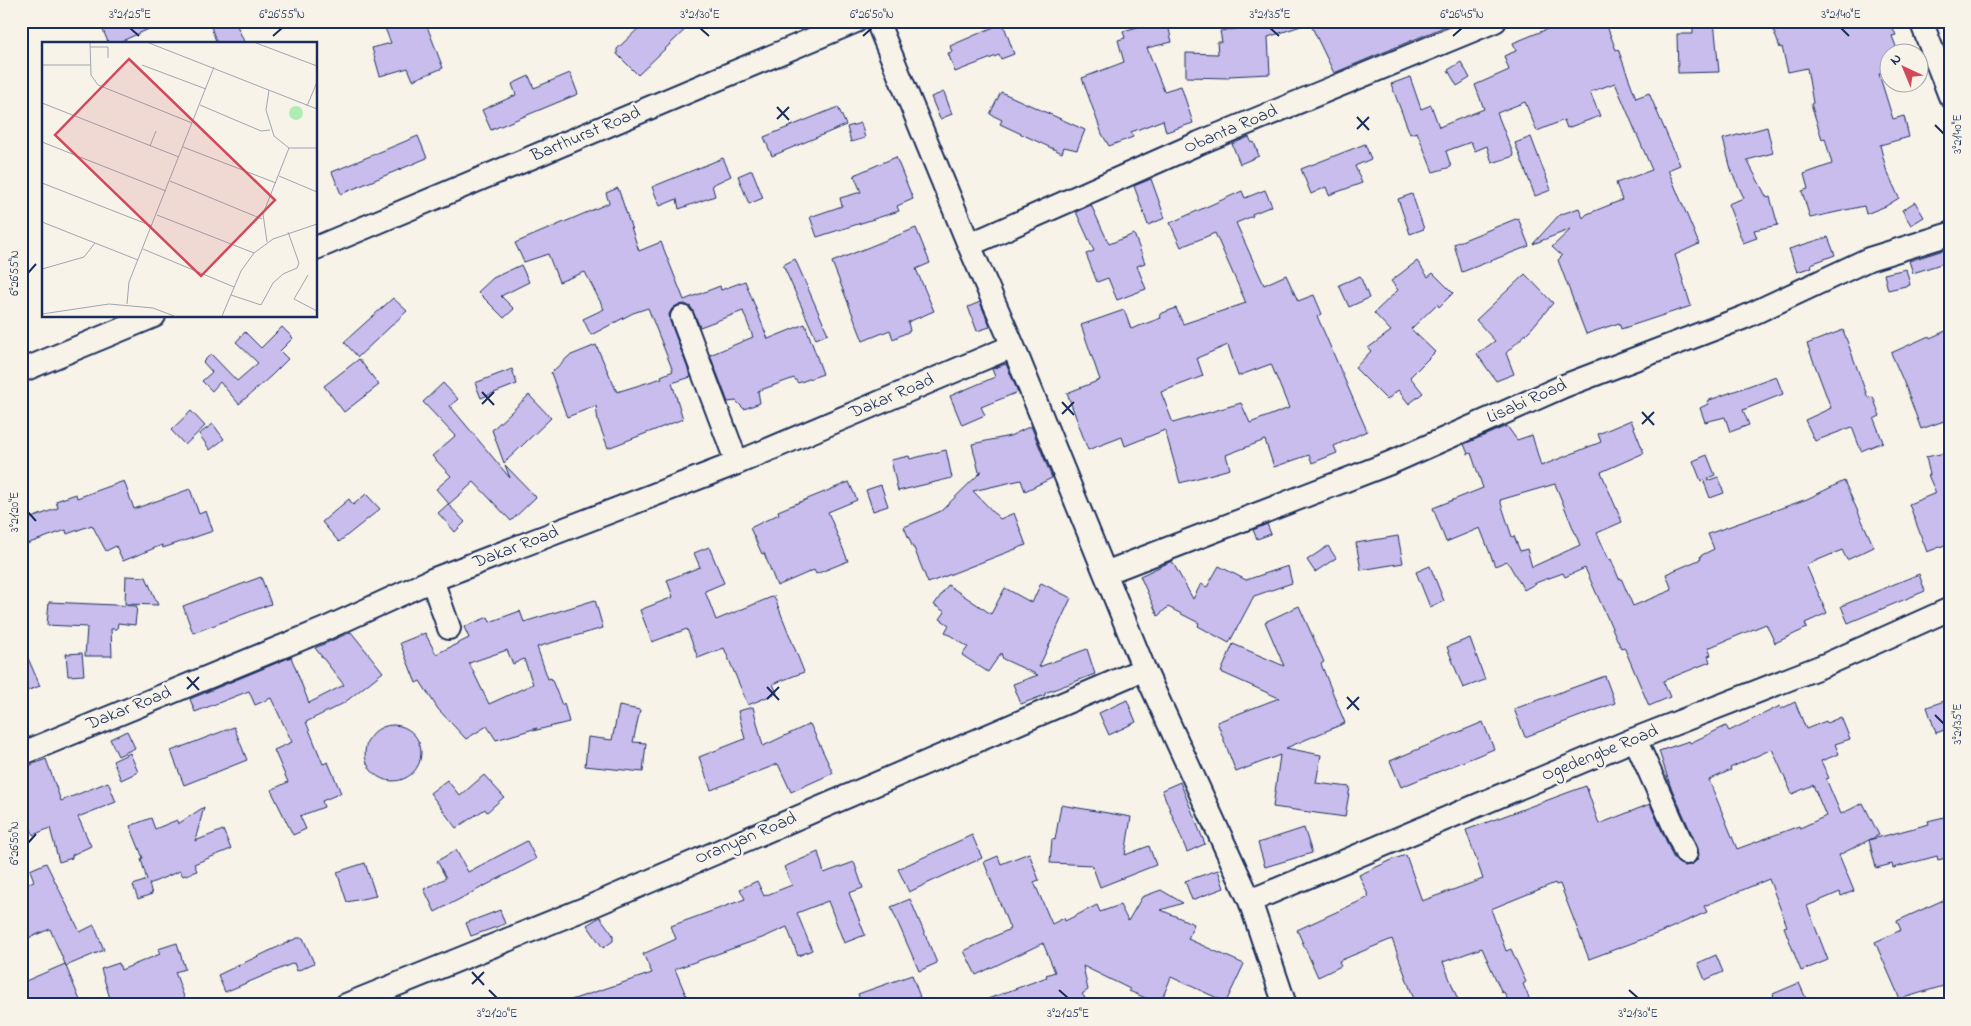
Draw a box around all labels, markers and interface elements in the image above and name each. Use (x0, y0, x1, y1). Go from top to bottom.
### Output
text: 3°21'25"E (109, 6, 151, 24)
text: 6°26'55"N (259, 6, 305, 24)
text: 3°21'30"E (680, 6, 720, 24)
text: 6°26'50"N (850, 6, 894, 24)
text: 3°21'35"E (1249, 6, 1291, 24)
text: 6°26'45"N (1440, 6, 1484, 24)
text: 3°21'40"E (1821, 6, 1861, 24)
inset map (42, 42, 318, 318)
north arrow (1878, 42, 1928, 92)
text: N (1885, 49, 1907, 71)
street label: Obanta Road (1180, 99, 1282, 161)
street label: Barthurst Road (526, 100, 645, 170)
text: 3°21'40"E (1949, 114, 1967, 154)
text: 6°26'55"N (6, 250, 24, 296)
street label: Dakar Road (845, 367, 938, 427)
street label: Lisabi Road (1483, 373, 1571, 431)
text: 3°21'20"E (6, 492, 24, 532)
street label: Dakar Road (469, 520, 563, 577)
street label: Dakar Road (82, 680, 175, 738)
text: 3°21'35"E (1949, 703, 1967, 745)
street label: Ogedengbe Road (1538, 719, 1663, 790)
street label: Oranyan Road (691, 806, 801, 872)
text: 6°26'50"N (6, 821, 24, 865)
text: 3°21'20"E (477, 1005, 517, 1023)
text: 3°21'25"E (1047, 1005, 1089, 1023)
text: 3°21'30"E (1618, 1005, 1658, 1023)

